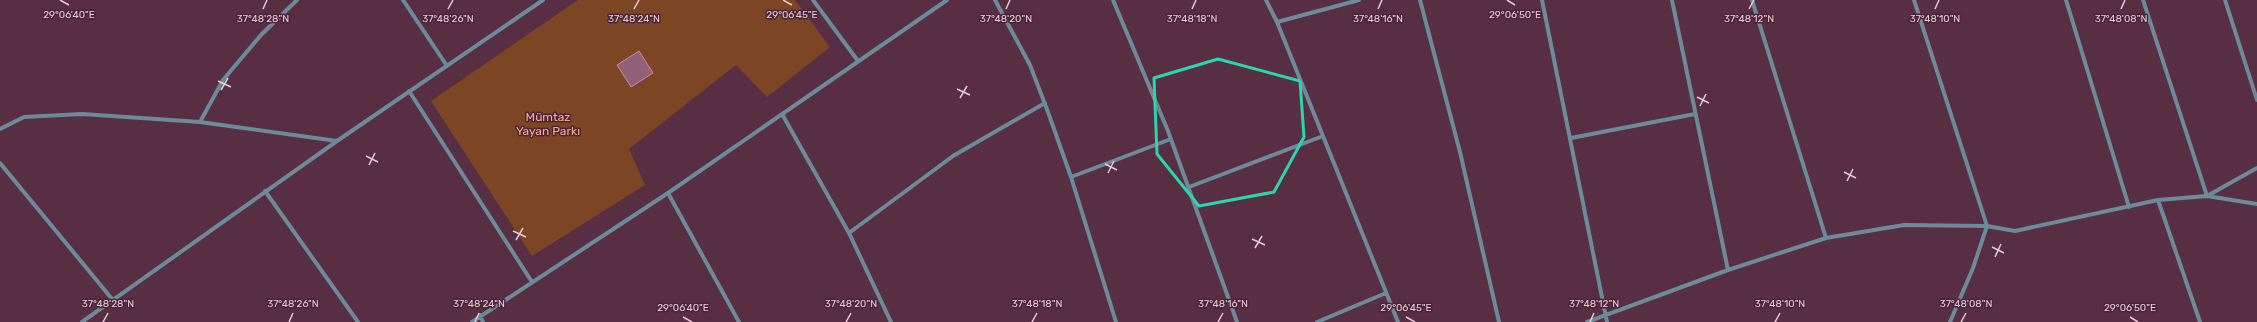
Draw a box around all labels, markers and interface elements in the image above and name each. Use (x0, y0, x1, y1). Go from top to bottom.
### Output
text: 29°06'40"E (43, 9, 95, 21)
text: 29°06'45"E (766, 9, 818, 21)
text: 29°06'50"E (1489, 9, 1541, 21)
text: 37°48'28"N (237, 13, 289, 25)
text: 37°48'26"N (422, 13, 474, 25)
text: 37°48'24"N (608, 13, 660, 25)
text: 37°48'20"N (980, 13, 1032, 25)
text: 37°48'18"N (1167, 13, 1217, 25)
text: 37°48'16"N (1353, 13, 1403, 25)
text: 37°48'12"N (1724, 13, 1774, 25)
text: 37°48'10"N (1910, 13, 1960, 25)
text: 37°48'08"N (2095, 13, 2147, 25)
park label: Mümtaz Yayan Parkı (516, 110, 580, 138)
text: 37°48'28"N (82, 298, 134, 310)
text: 37°48'26"N (267, 298, 319, 310)
text: 37°48'24"N (453, 298, 505, 310)
text: 37°48'20"N (825, 298, 877, 310)
text: 37°48'18"N (1012, 298, 1062, 310)
text: 37°48'16"N (1198, 298, 1248, 310)
text: 37°48'12"N (1569, 298, 1619, 310)
text: 37°48'10"N (1755, 298, 1805, 310)
text: 37°48'08"N (1940, 298, 1992, 310)
text: 29°06'40"E (657, 302, 709, 314)
text: 29°06'45"E (1380, 302, 1432, 314)
text: 29°06'50"E (2104, 302, 2156, 314)

